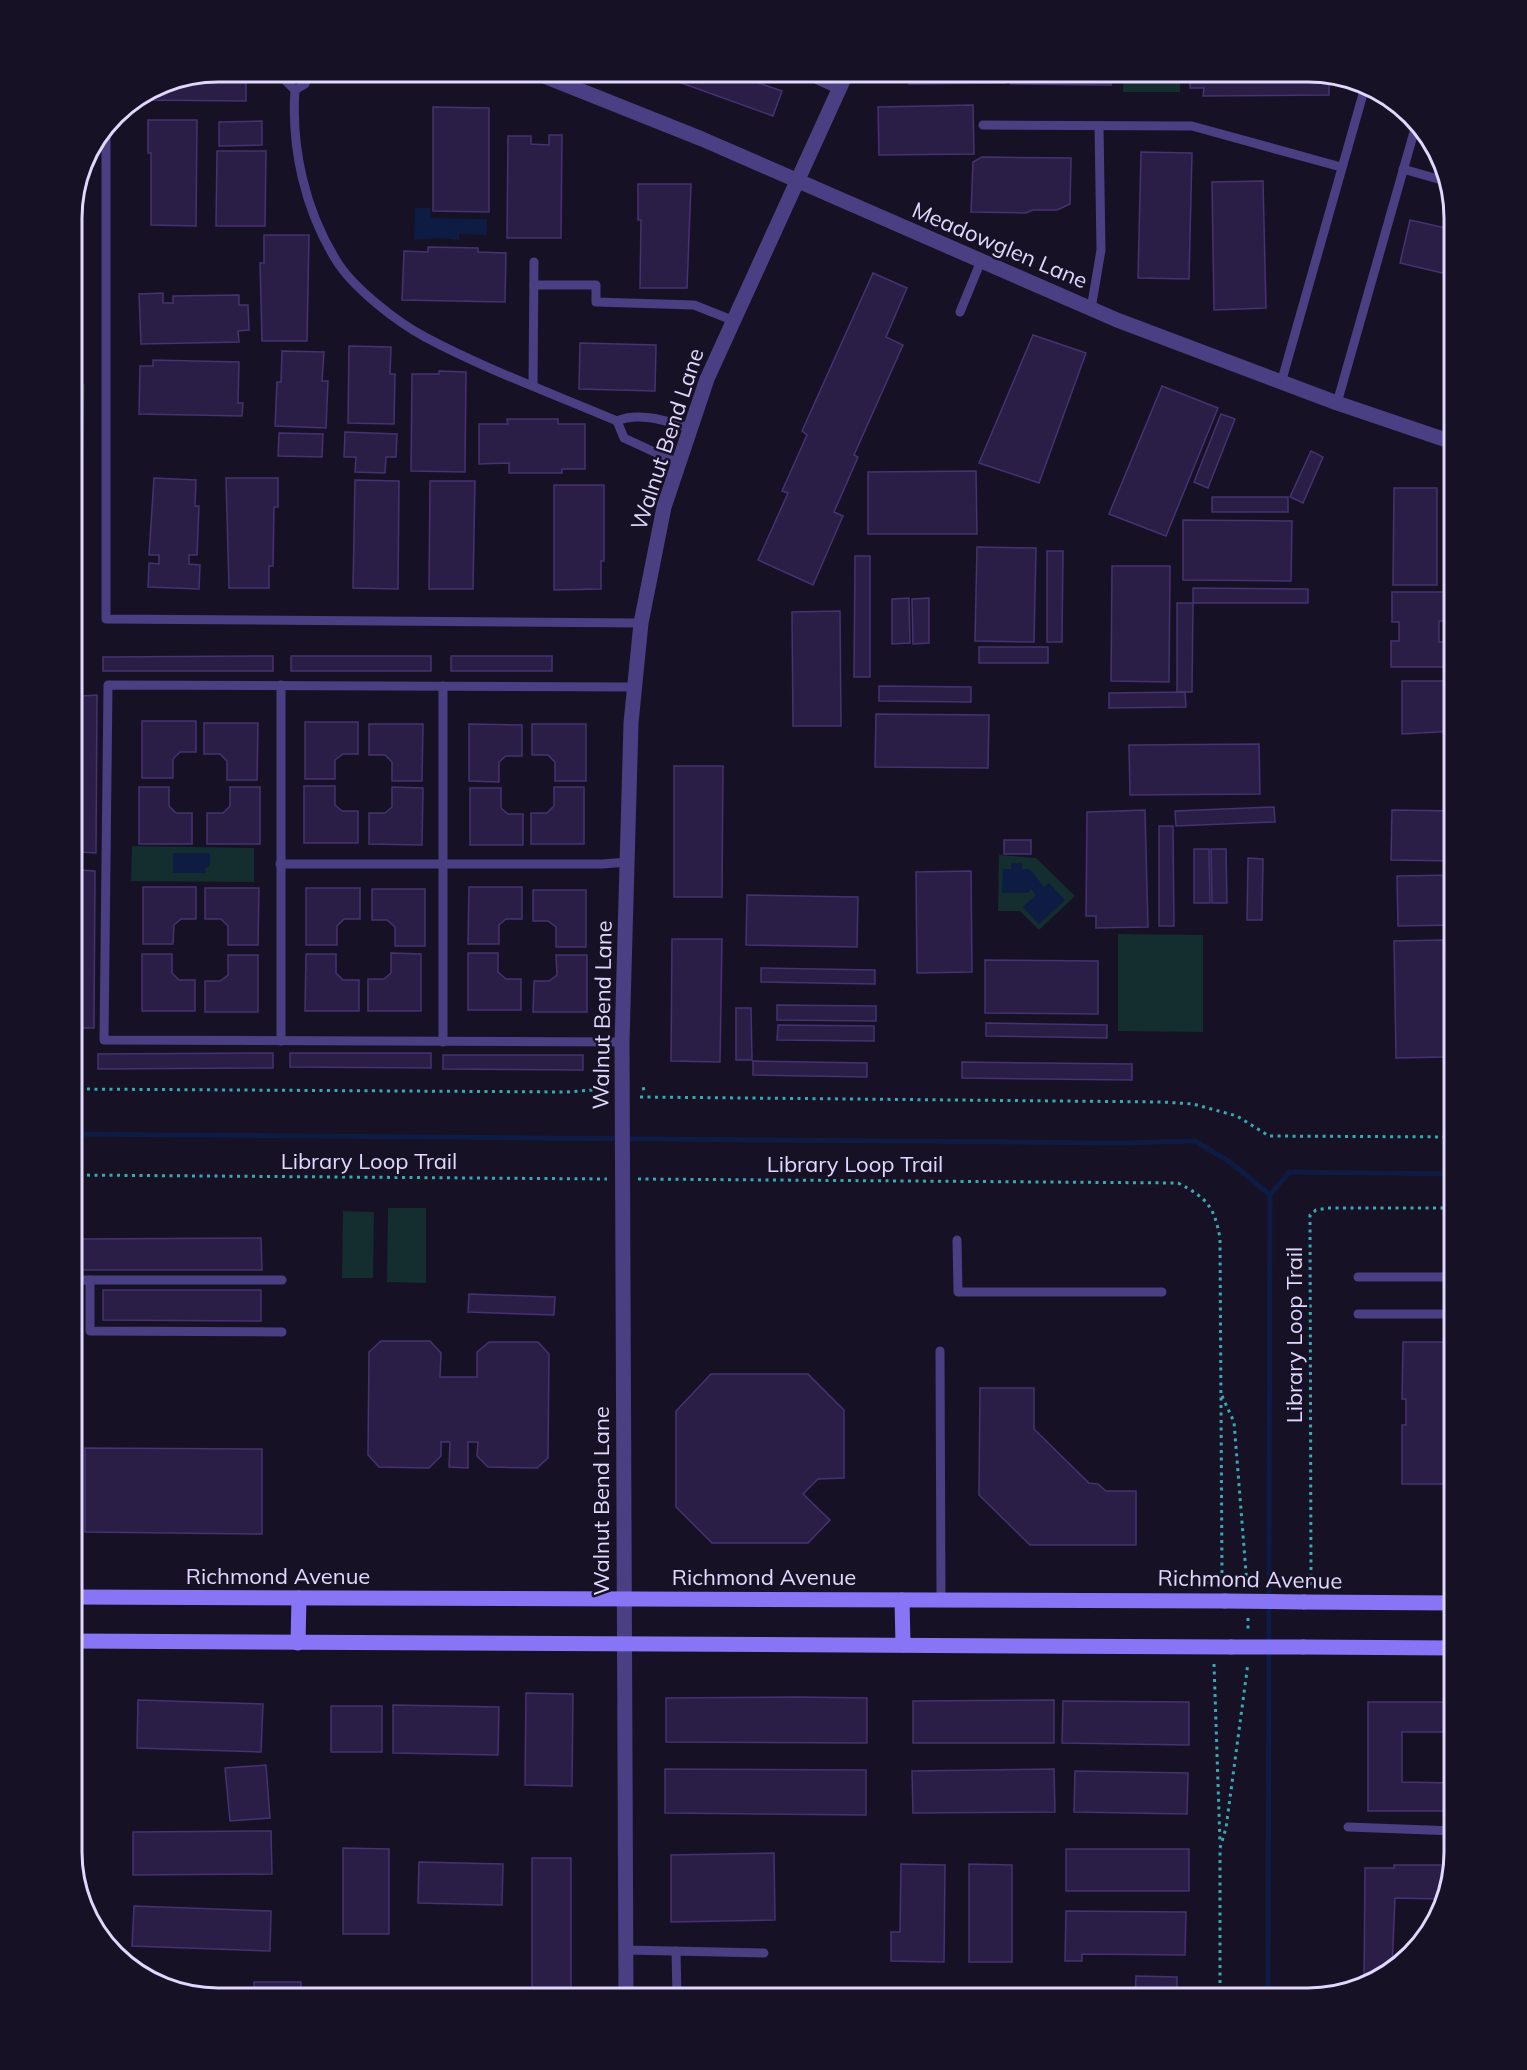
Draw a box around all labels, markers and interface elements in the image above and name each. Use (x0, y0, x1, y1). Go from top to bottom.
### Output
street label: Meadowglen Lane (908, 195, 1092, 295)
street label: Walnut Bend Lane (624, 345, 710, 533)
street label: Walnut Bend Lane (586, 920, 618, 1110)
street label: Library Loop Trail (281, 1147, 457, 1175)
street label: Library Loop Trail (767, 1150, 943, 1178)
street label: Library Loop Trail (1280, 1247, 1308, 1423)
street label: Walnut Bend Lane (587, 1406, 615, 1596)
street label: Richmond Avenue (186, 1562, 370, 1590)
street label: Richmond Avenue (672, 1563, 856, 1591)
street label: Richmond Avenue (1157, 1563, 1343, 1595)

